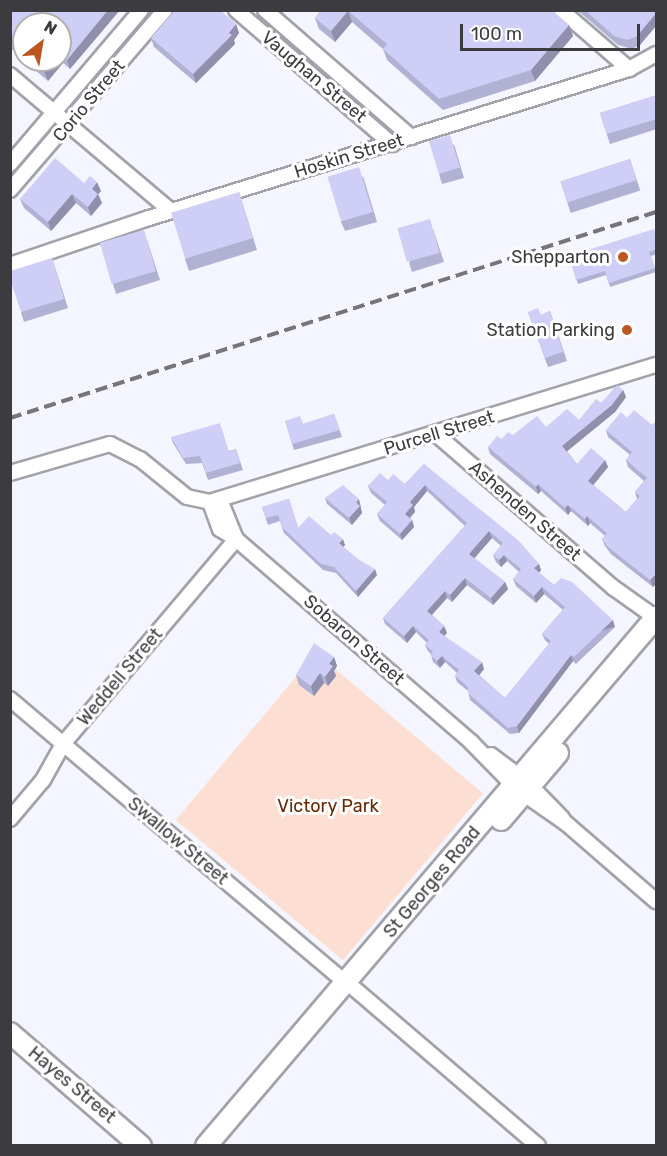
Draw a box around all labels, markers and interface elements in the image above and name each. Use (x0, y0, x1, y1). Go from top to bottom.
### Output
north arrow (12, 12, 72, 72)
scale bar (463, 12, 643, 50)
text: N (41, 17, 60, 39)
text: 100 m (471, 23, 522, 45)
street label: Vaughan Street (257, 27, 371, 127)
street label: Corio Street (48, 56, 130, 146)
street label: Hoskin Street (292, 129, 406, 183)
place label: Shepparton (511, 246, 610, 268)
marker: Shepparton (614, 248, 632, 266)
place label: Station Parking (486, 319, 615, 341)
marker: Station Parking (620, 323, 634, 337)
street label: Purcell Street (381, 406, 497, 460)
street label: Ashenden Street (465, 456, 585, 566)
street label: Sobaron Street (299, 590, 409, 690)
street label: Weddell Street (73, 624, 167, 730)
street label: Swallow Street (123, 793, 233, 889)
park label: Victory Park (277, 795, 379, 817)
street label: St Georges Road (379, 822, 485, 942)
street label: Hayes Street (24, 1042, 120, 1128)

